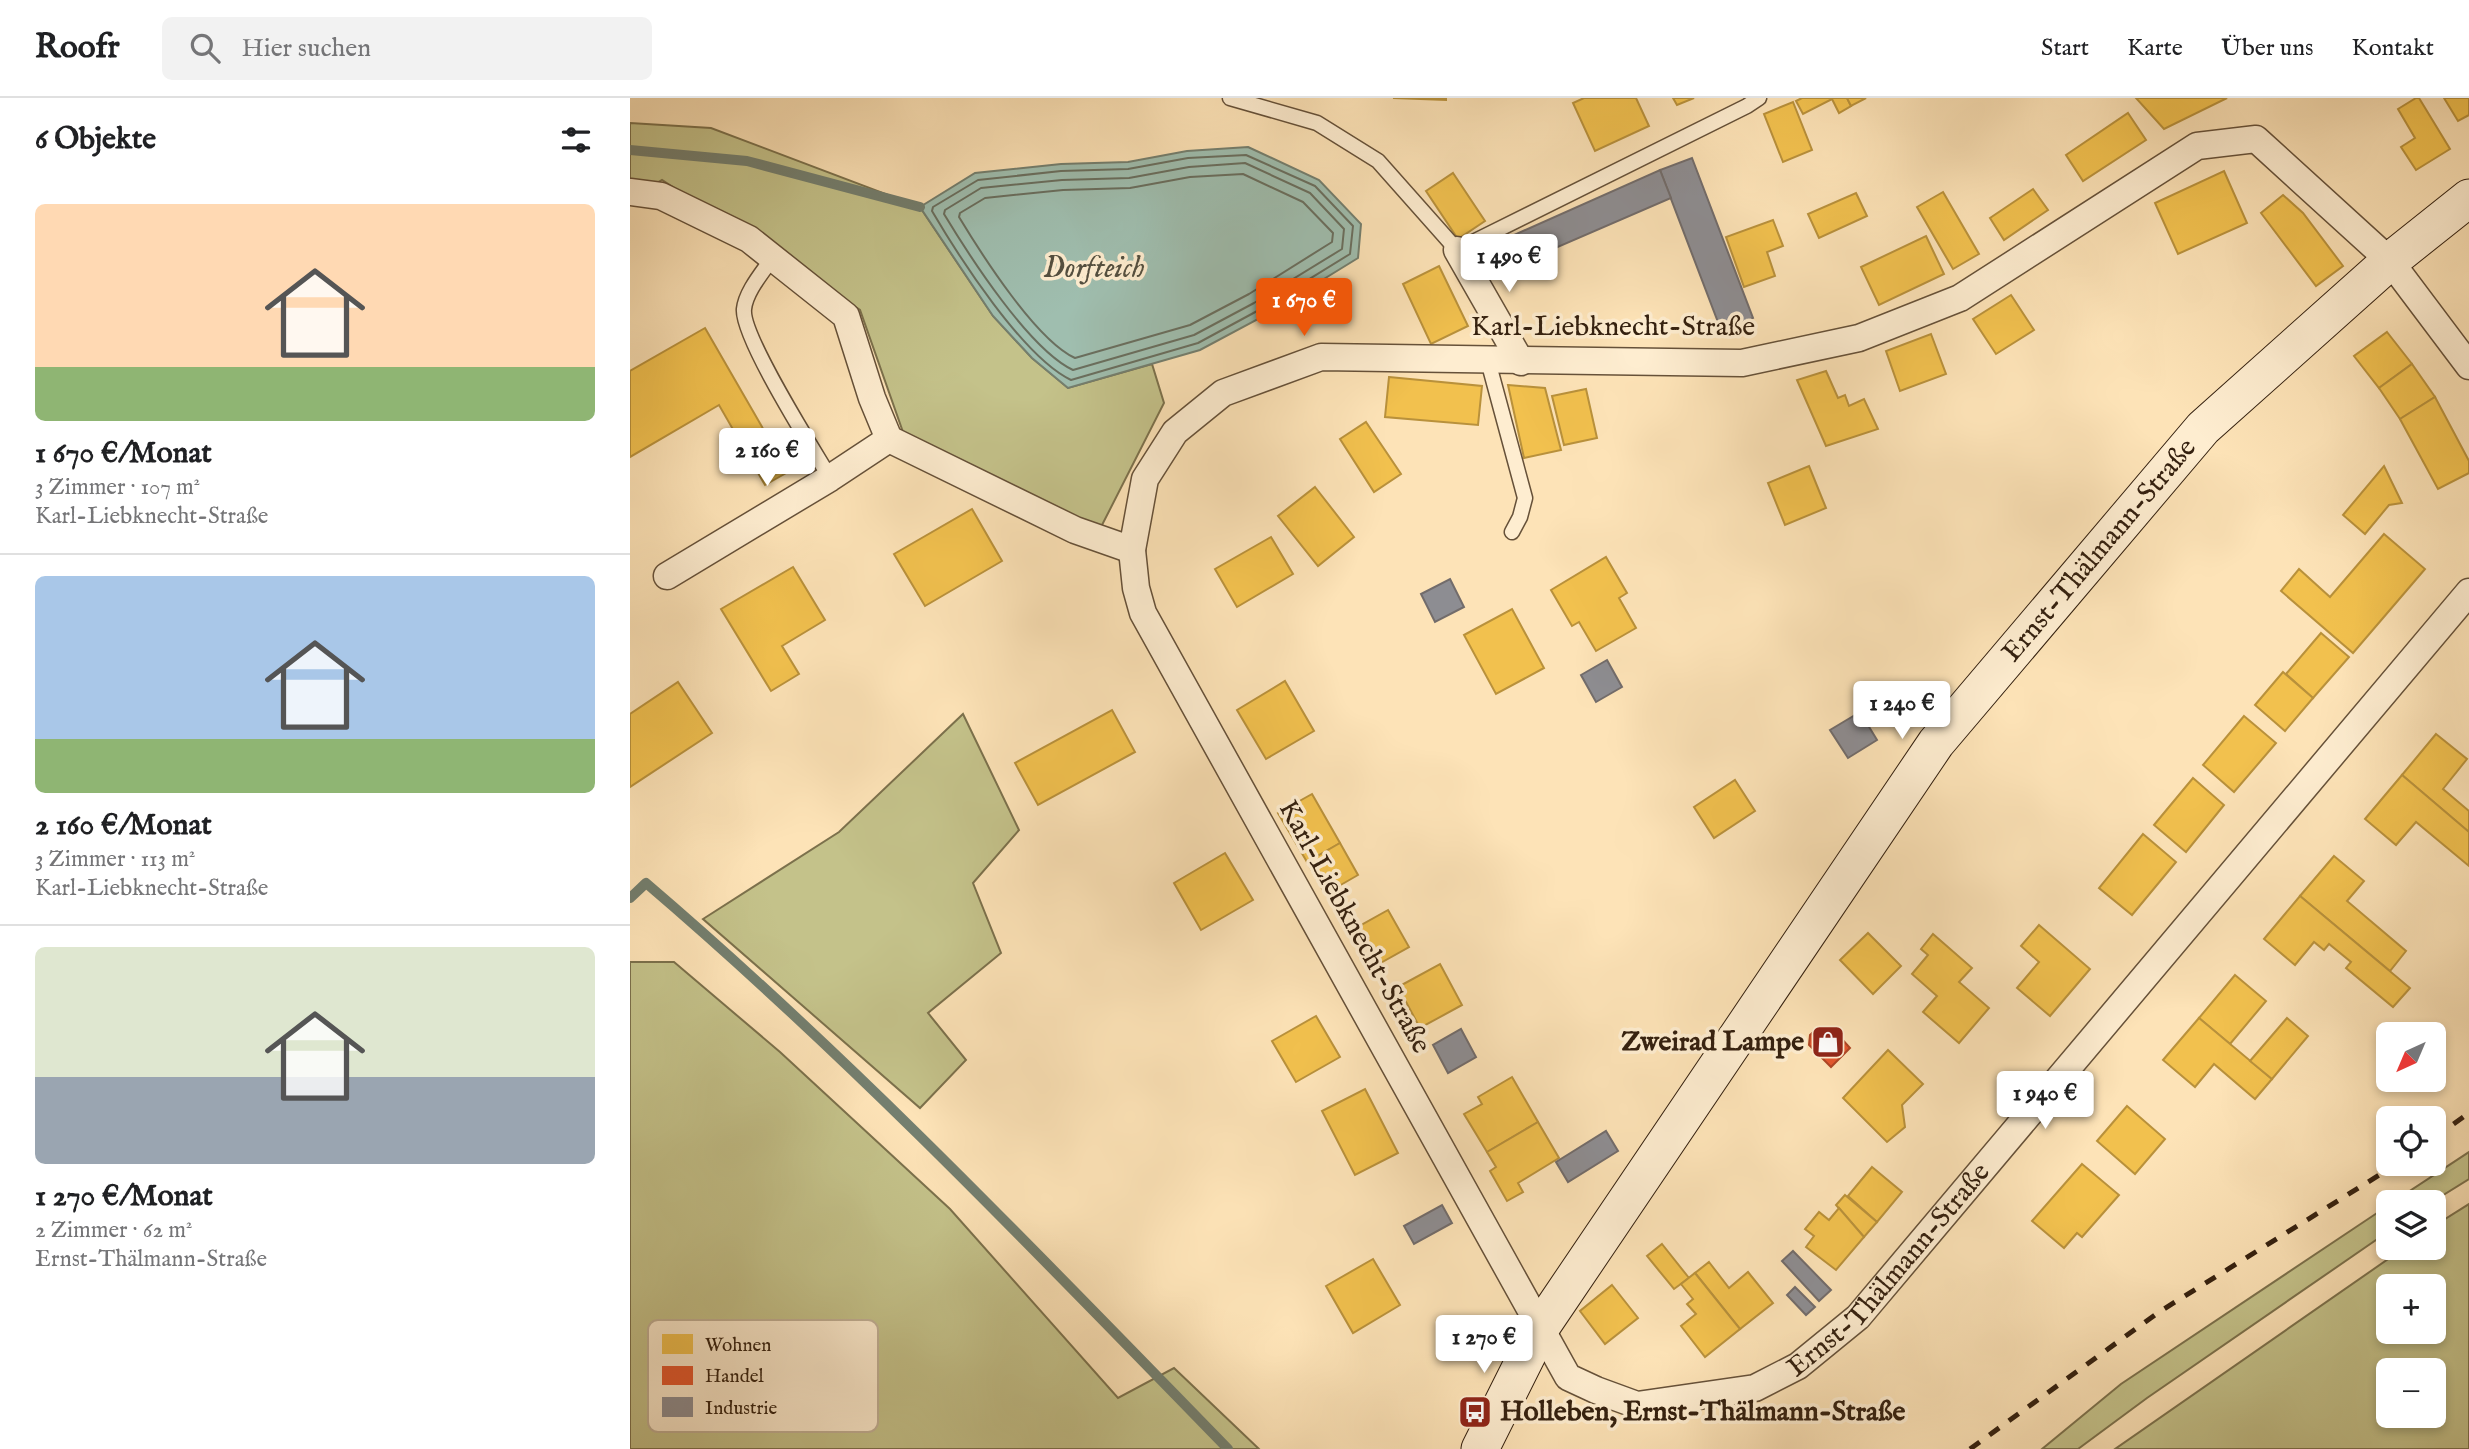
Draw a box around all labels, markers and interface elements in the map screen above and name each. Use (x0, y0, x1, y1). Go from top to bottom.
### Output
search box (162, 17, 652, 80)
text: Roofr (35, 27, 120, 69)
icon: search (186, 29, 224, 67)
text: Hier suchen (242, 32, 371, 65)
text: Start (2041, 33, 2089, 64)
text: Karte (2127, 33, 2183, 64)
text: Über uns (2221, 33, 2313, 64)
text: Kontakt (2351, 33, 2434, 64)
text: 6 Objekte (35, 121, 156, 159)
icon: filters (557, 121, 595, 159)
pin: 1 490 € (1444, 234, 1574, 294)
text: 1 490 € (1477, 242, 1541, 271)
icon: home (252, 250, 378, 376)
water label: Dorfteich (1043, 250, 1145, 288)
pin: 1 670 € (1239, 278, 1369, 338)
text: 1 670 € (1272, 286, 1336, 315)
street label: Karl-Liebknecht-Straße (1471, 310, 1755, 345)
pin: 2 160 € (702, 428, 832, 488)
street label: Ernst-Thälmann-Straße (1995, 431, 2204, 669)
text: 1 670 €/Monat (35, 435, 212, 473)
text: 2 160 € (735, 436, 799, 465)
text: 3 Zimmer · 107 m² (35, 473, 200, 502)
text: Karl-Liebknecht-Straße (35, 502, 268, 531)
icon: home (252, 622, 378, 748)
pin: 1 240 € (1837, 682, 1967, 741)
text: 1 240 € (1869, 689, 1935, 718)
street label: Karl-Liebknecht-Straße (1270, 794, 1438, 1060)
text: 2 160 €/Monat (35, 807, 212, 845)
text: 3 Zimmer · 113 m² (35, 845, 195, 874)
text: Karl-Liebknecht-Straße (35, 874, 268, 903)
icon: home (252, 993, 378, 1119)
north arrow (2376, 1022, 2446, 1092)
map controls (2376, 1022, 2446, 1428)
shop icon: Zweirad Lampe (1809, 1023, 1847, 1061)
place label: Zweirad Lampe (1621, 1025, 1804, 1060)
pin: 1 940 € (1980, 1072, 2110, 1131)
text: 1 940 € (2013, 1079, 2077, 1108)
button: locate (2376, 1106, 2446, 1176)
street label: Ernst-Thälmann-Straße (1780, 1156, 1998, 1385)
text: 1 270 €/Monat (35, 1178, 213, 1216)
button: layers (2376, 1190, 2446, 1260)
text: 2 Zimmer · 62 m² (35, 1216, 192, 1245)
text: Ernst-Thälmann-Straße (35, 1245, 267, 1274)
button: + (2376, 1274, 2446, 1344)
pin: 1 270 € (1419, 1316, 1549, 1375)
legend (648, 1320, 878, 1432)
text: 1 270 € (1452, 1323, 1516, 1352)
text: Wohnen (705, 1334, 771, 1358)
button: − (2376, 1358, 2446, 1428)
text: Handel (705, 1365, 765, 1389)
bus stop icon: Holleben, Ernst-Thälmann-Straße (1456, 1393, 1494, 1431)
place label: Holleben, Ernst-Thälmann-Straße (1500, 1395, 1906, 1430)
text: Industrie (705, 1397, 777, 1421)

